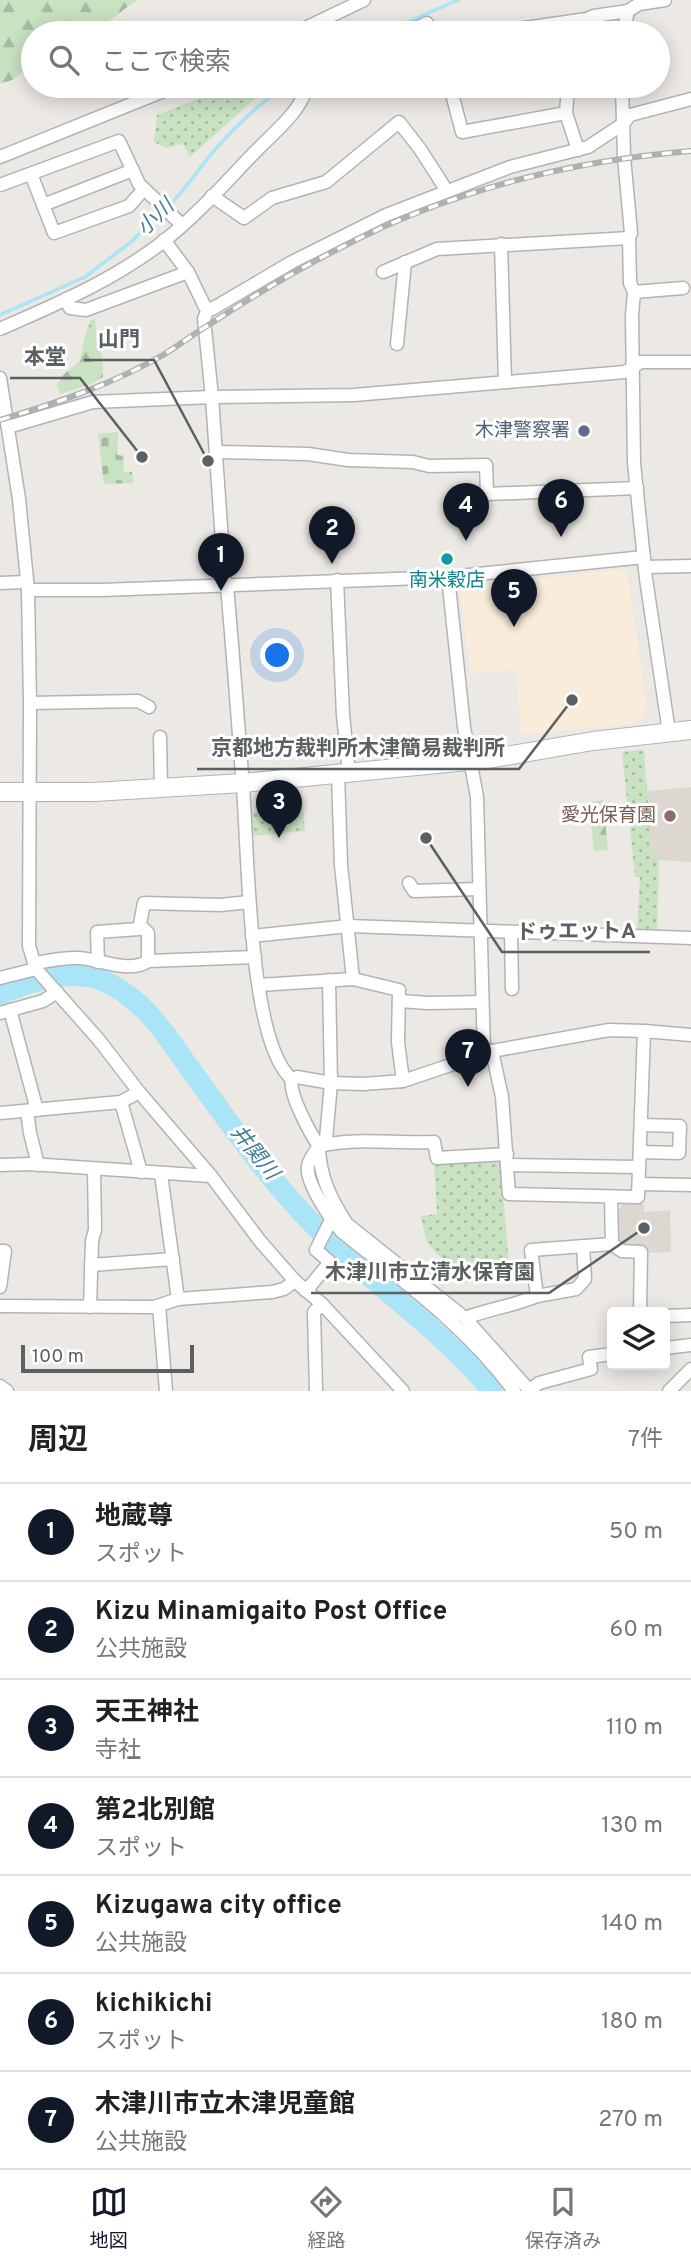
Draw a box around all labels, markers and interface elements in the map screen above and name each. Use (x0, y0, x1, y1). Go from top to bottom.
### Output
search box (21, 21, 670, 98)
icon: search (45, 41, 83, 79)
text: ここで検索 (101, 47, 231, 80)
water label: 小川 (132, 192, 182, 242)
callout: 山門 (84, 318, 154, 360)
text: 山門 (98, 327, 140, 354)
callout: 本堂 (10, 336, 80, 378)
text: 本堂 (24, 345, 66, 372)
place label: 木津警察署 (475, 419, 570, 443)
marker: 木津警察署 (576, 423, 592, 439)
pin: 6 (538, 479, 584, 537)
pin: 4 (443, 483, 489, 541)
pin: 2 (309, 506, 355, 564)
pin: 1 (198, 533, 244, 591)
marker: 南米穀店 (439, 551, 455, 567)
place label: 南米穀店 (409, 569, 485, 593)
pin: 5 (491, 569, 537, 627)
your location (260, 638, 294, 672)
callout: 京都地方裁判所木津簡易裁判所 (197, 727, 519, 769)
text: 京都地方裁判所木津簡易裁判所 (211, 736, 505, 763)
pin: 3 (256, 780, 302, 838)
place label: 愛光保育園 (561, 804, 656, 828)
marker: 愛光保育園 (662, 808, 678, 824)
callout: ドゥエットA (502, 910, 650, 952)
text: ドゥエットA (516, 919, 636, 946)
pin: 7 (445, 1029, 491, 1087)
water label: 井関川 (224, 1120, 286, 1188)
callout: 木津川市立清水保育園 (311, 1251, 549, 1293)
text: 木津川市立清水保育園 (325, 1260, 535, 1287)
map controls (607, 1307, 670, 1370)
button: layers (607, 1307, 670, 1370)
scale bar (21, 1342, 194, 1374)
text: 100 m (32, 1345, 84, 1369)
text: 周辺 (28, 1423, 88, 1460)
text: 7件 (628, 1426, 663, 1455)
text: 地蔵尊 (95, 1501, 173, 1534)
text: 1 (46, 1518, 56, 1547)
text: 50 m (609, 1518, 663, 1547)
text: スポット (95, 1541, 187, 1570)
text: Kizu Minamigaito Post Office (95, 1596, 447, 1629)
text: 2 (44, 1616, 58, 1645)
text: 60 m (610, 1616, 663, 1645)
text: 公共施設 (95, 1636, 187, 1665)
text: 天王神社 (95, 1697, 199, 1730)
text: 3 (44, 1714, 58, 1743)
text: 110 m (606, 1714, 663, 1743)
text: 寺社 (95, 1737, 141, 1766)
text: 第2北別館 (95, 1795, 215, 1828)
text: 4 (44, 1812, 58, 1841)
text: 130 m (601, 1812, 663, 1841)
text: スポット (95, 1835, 187, 1864)
text: Kizugawa city office (95, 1890, 342, 1923)
text: 5 (44, 1910, 58, 1939)
text: 140 m (601, 1910, 663, 1939)
text: 公共施設 (95, 1930, 187, 1959)
text: kichikichi (95, 1988, 212, 2021)
text: 6 (44, 2008, 58, 2037)
text: 180 m (601, 2008, 663, 2037)
text: スポット (95, 2028, 187, 2057)
text: 木津川市立木津児童館 (95, 2089, 355, 2122)
text: 7 (45, 2106, 57, 2135)
text: 270 m (598, 2106, 663, 2135)
text: 公共施設 (95, 2129, 187, 2158)
tab: 地図 (90, 2183, 128, 2254)
tab: 経路 (307, 2183, 345, 2254)
tab: 保存済み (525, 2183, 601, 2254)

